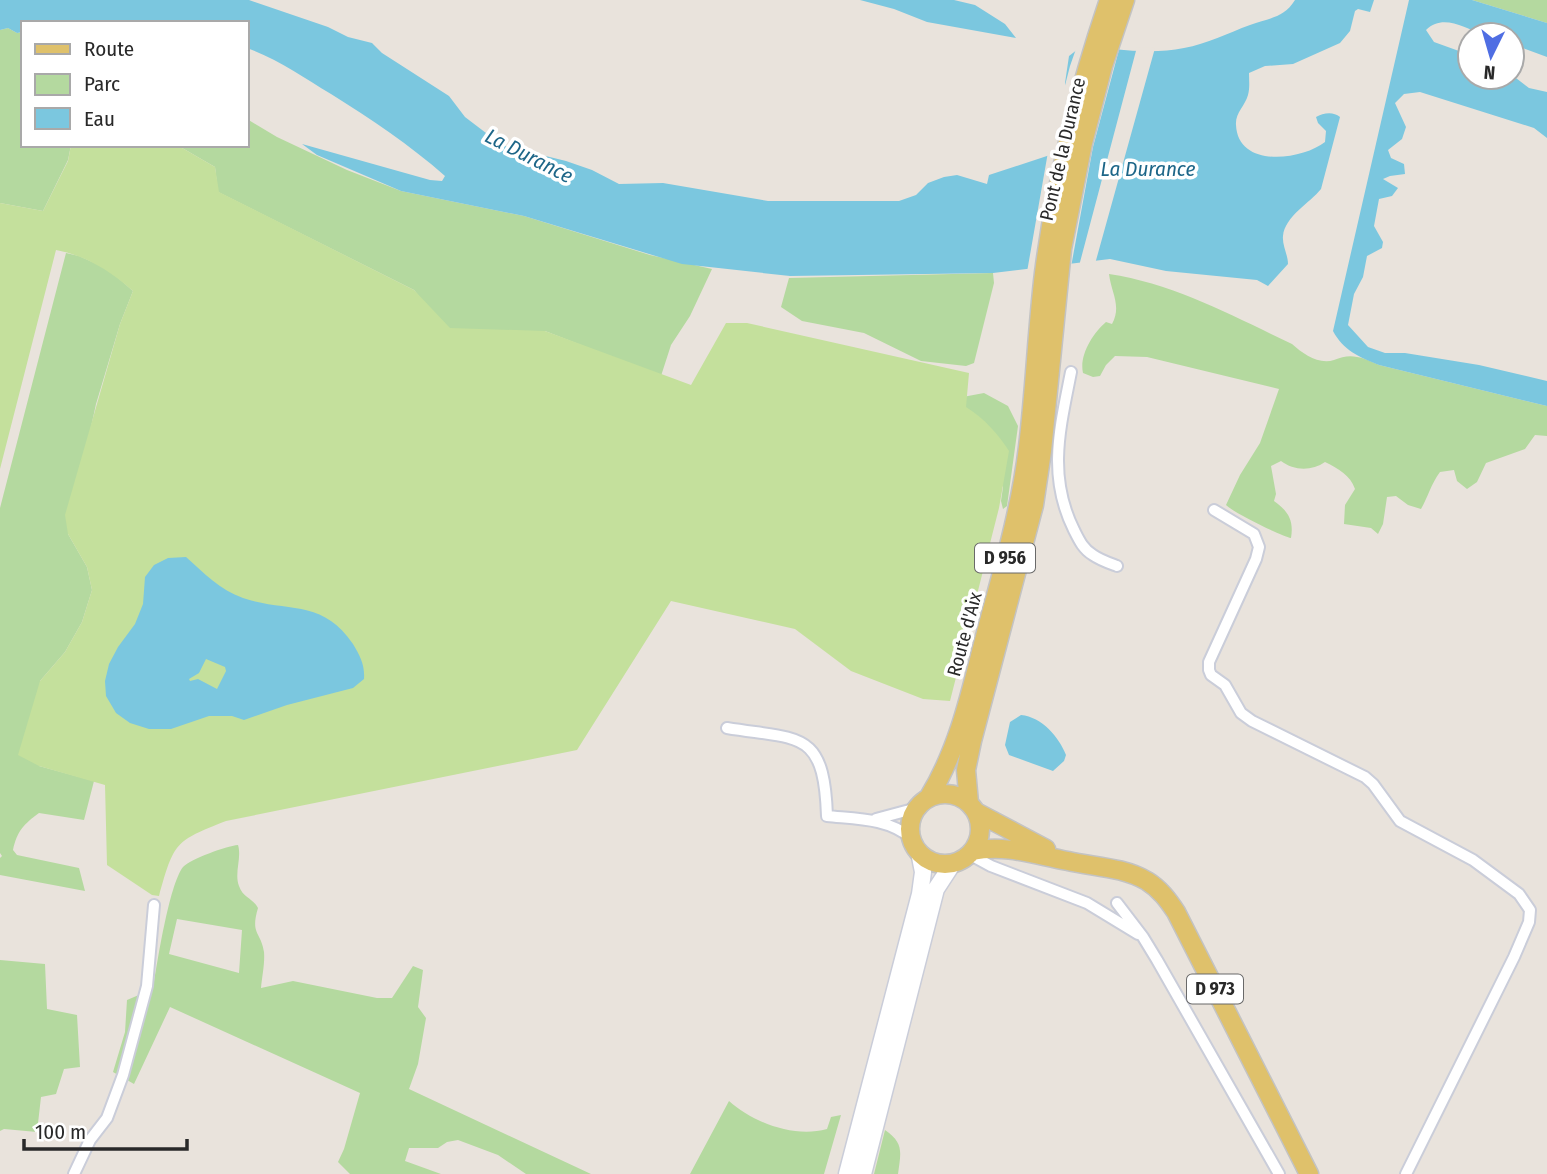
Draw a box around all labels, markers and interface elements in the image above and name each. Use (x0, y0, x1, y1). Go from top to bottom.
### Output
legend (21, 21, 248, 147)
north arrow (1456, 21, 1526, 91)
text: Route (84, 36, 134, 62)
text: N (1483, 60, 1496, 84)
text: Parc (84, 71, 120, 97)
street label: Pont de la Durance (1035, 75, 1090, 223)
text: Eau (84, 106, 115, 132)
water label: La Durance (481, 123, 577, 189)
water label: La Durance (1101, 156, 1195, 182)
road number: D 956 (975, 544, 1035, 572)
street label: Route d'Aix (942, 589, 987, 679)
road number: D 973 (1187, 974, 1243, 1004)
scale bar (24, 1108, 187, 1152)
text: 100 m (35, 1119, 86, 1145)

